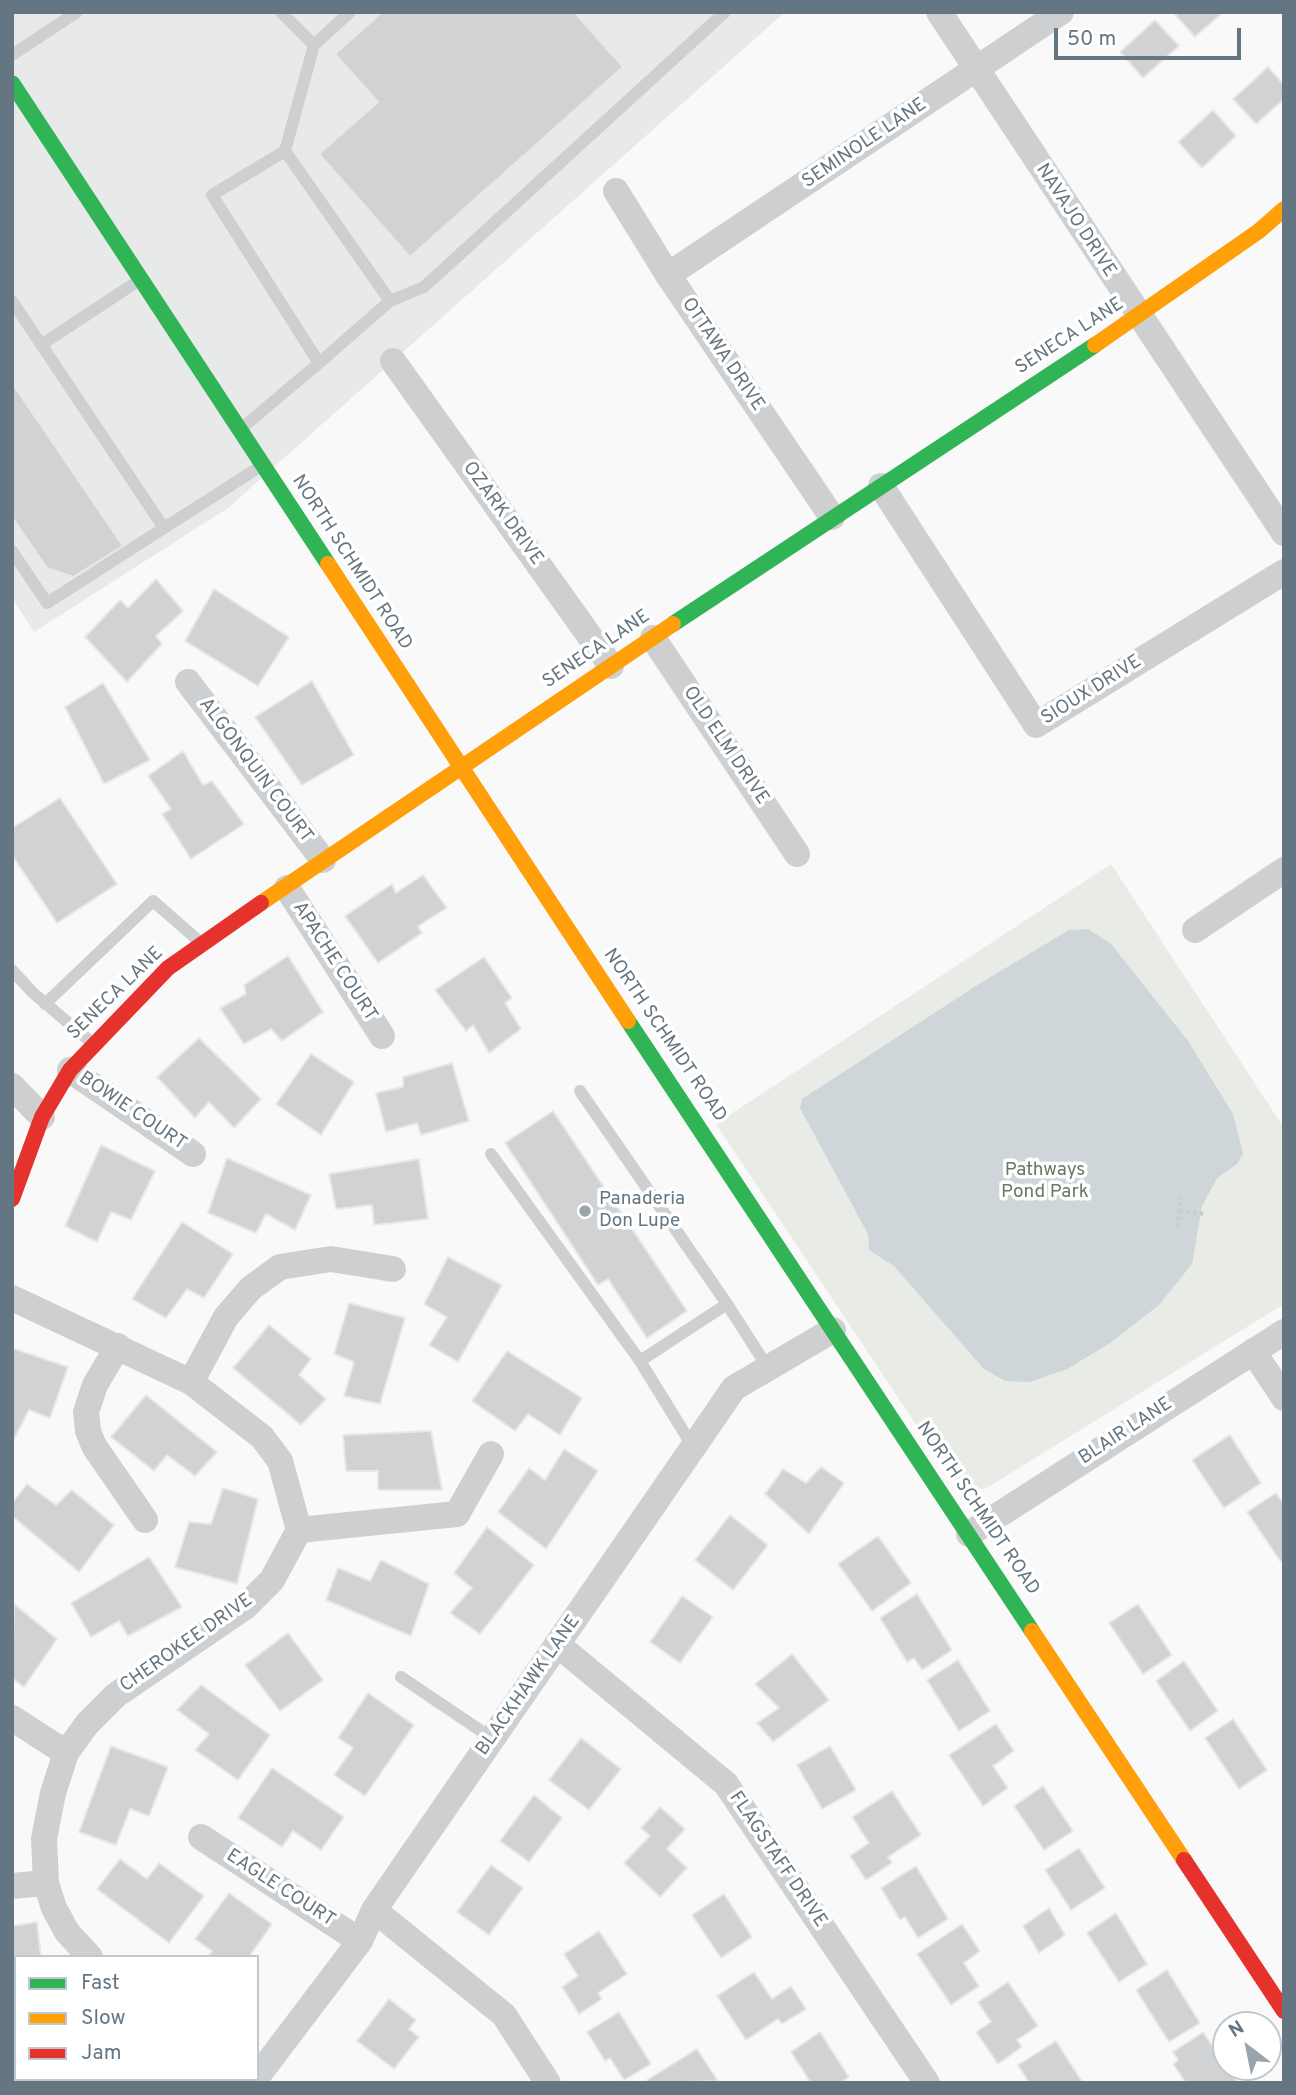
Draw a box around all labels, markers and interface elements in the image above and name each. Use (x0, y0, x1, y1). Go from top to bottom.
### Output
scale bar (1058, 14, 1245, 58)
text: 50 m (1067, 26, 1116, 53)
street label: SEMINOLE LANE (799, 94, 931, 194)
street label: NAVAJO DRIVE (1030, 160, 1120, 282)
street label: OTTAWA DRIVE (676, 294, 768, 416)
street label: SENECA LANE (1012, 294, 1128, 380)
street label: OZARK DRIVE (457, 458, 547, 570)
street label: NORTH SCHMIDT ROAD (286, 471, 416, 655)
street label: SENECA LANE (539, 606, 655, 694)
street label: SIOUX DRIVE (1038, 651, 1146, 731)
street label: OLD ELM DRIVE (677, 683, 773, 809)
street label: ALGONQUIN COURT (193, 694, 317, 848)
street label: APACHE COURT (287, 898, 381, 1026)
street label: SENECA LANE (63, 943, 169, 1045)
street label: NORTH SCHMIDT ROAD (597, 945, 731, 1127)
street label: BOWIE COURT (74, 1068, 190, 1156)
park label: Pathways Pond Park (1001, 1160, 1089, 1204)
place label: Panaderia Don Lupe (599, 1189, 685, 1233)
marker: Panaderia Don Lupe (577, 1203, 593, 1219)
street label: BLAIR LANE (1075, 1393, 1177, 1471)
street label: NORTH SCHMIDT ROAD (910, 1418, 1044, 1600)
street label: CHEROKEE DRIVE (116, 1590, 258, 1698)
street label: BLACKHAWK LANE (472, 1611, 586, 1761)
street label: FLAGSTAFF DRIVE (723, 1788, 831, 1932)
street label: EAGLE COURT (221, 1845, 339, 1933)
legend (14, 1955, 259, 2081)
text: Fast (81, 1970, 120, 1997)
text: Slow (81, 2005, 126, 2032)
north arrow (1212, 2011, 1282, 2081)
text: N (1225, 2016, 1249, 2044)
text: Jam (81, 2040, 122, 2067)

